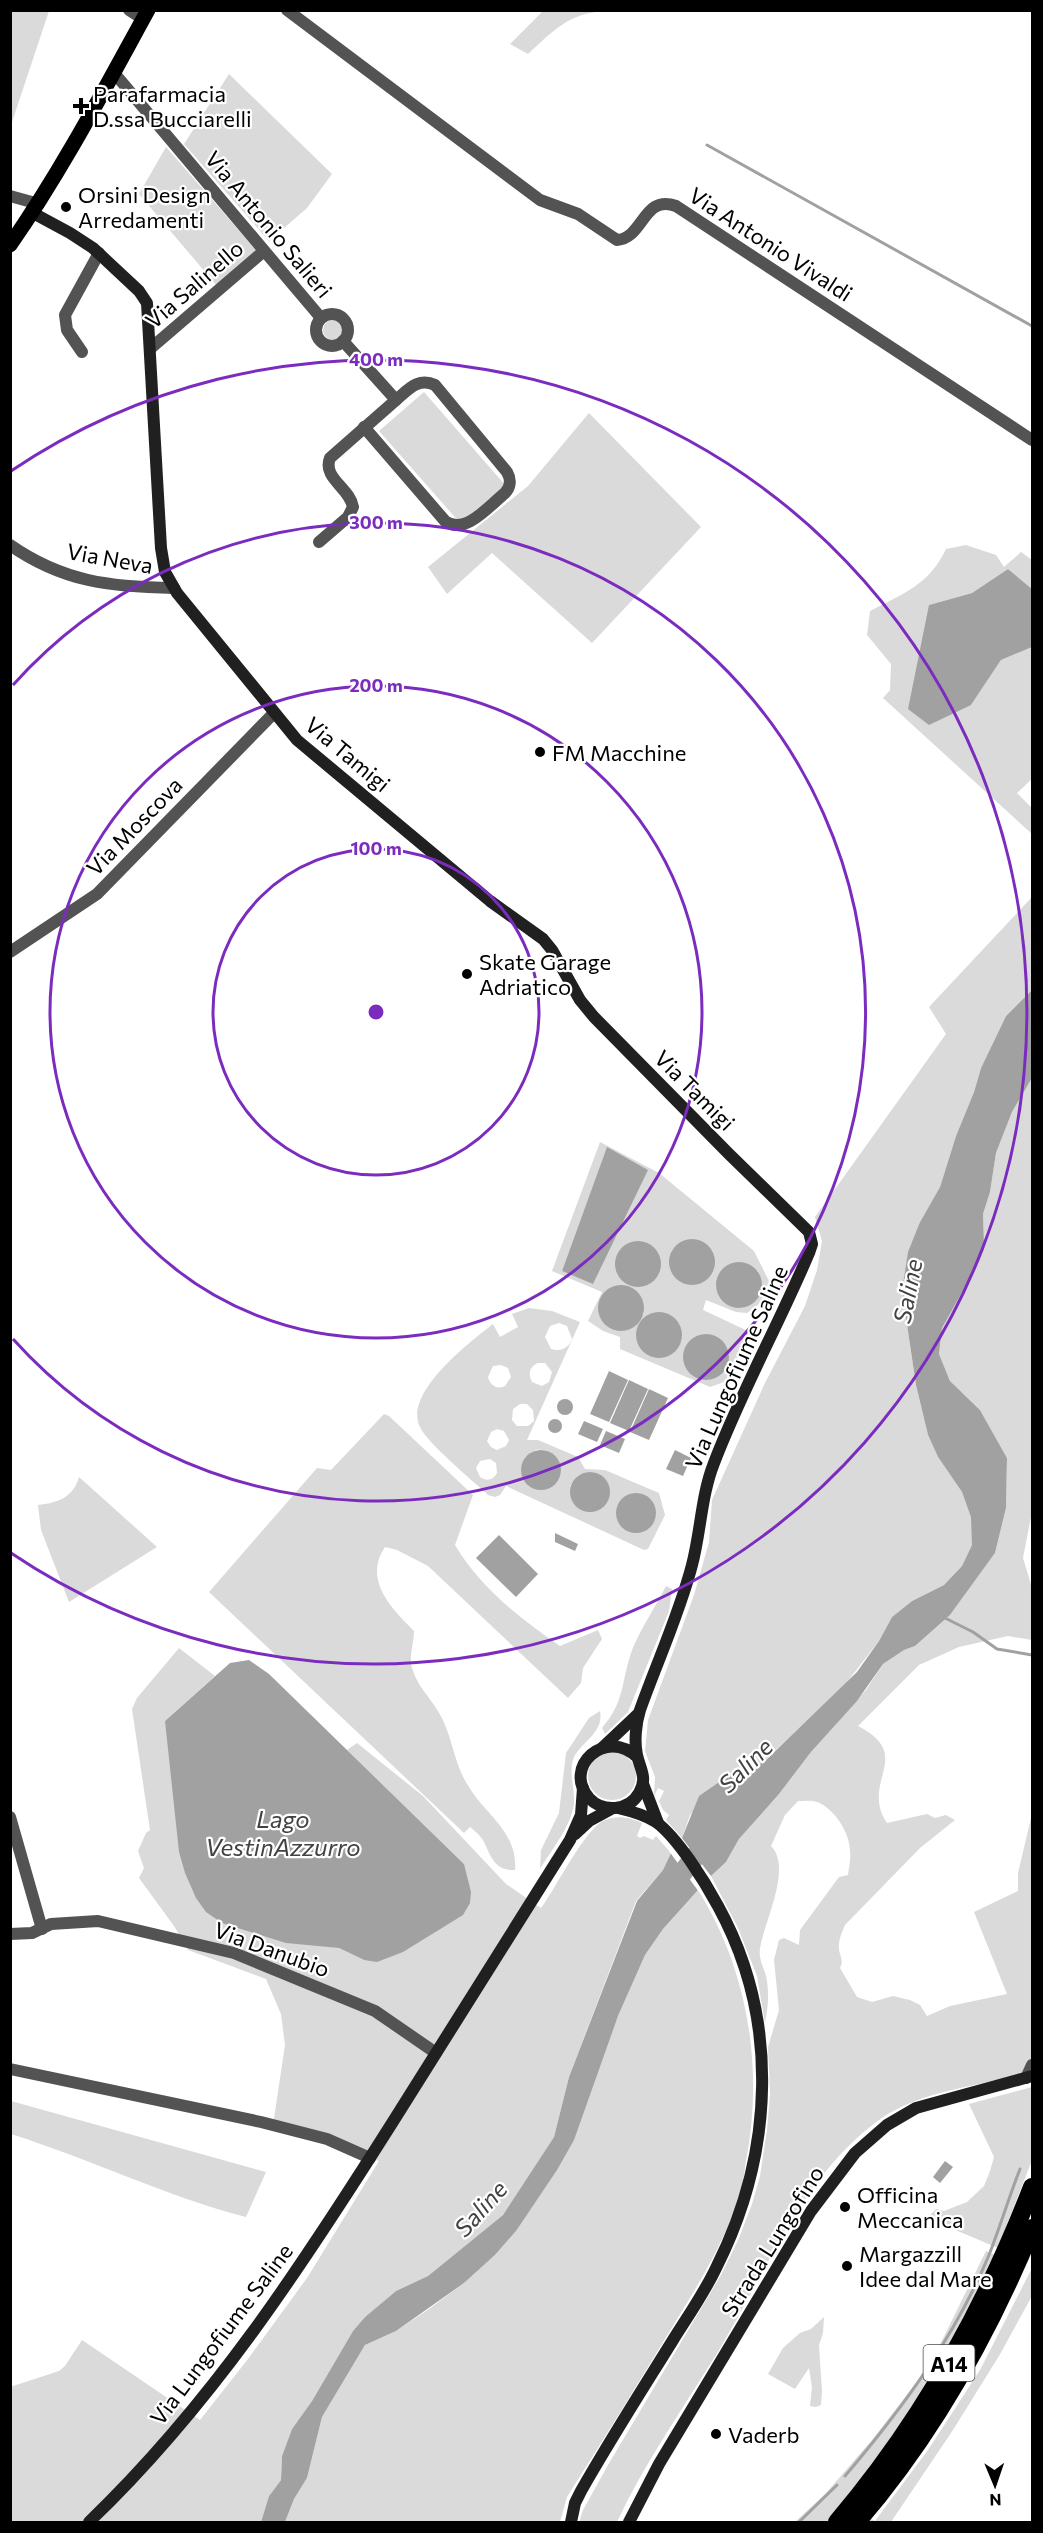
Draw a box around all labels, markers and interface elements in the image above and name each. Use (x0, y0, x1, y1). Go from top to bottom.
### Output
place label: Parafarmacia D.ssa Bucciarelli (93, 80, 252, 132)
marker: Parafarmacia D.ssa Bucciarelli (74, 99, 88, 113)
street label: Via Antonio Salieri (200, 145, 338, 303)
place label: Orsini Design Arredamenti (78, 181, 211, 233)
street label: Via Antonio Vivaldi (684, 181, 858, 307)
marker: Orsini Design Arredamenti (59, 200, 73, 214)
street label: Via Salinello (140, 234, 248, 334)
text: 400 m (349, 348, 403, 370)
text: 300 m (349, 511, 403, 533)
street label: Via Neva (65, 537, 155, 579)
text: 200 m (349, 674, 403, 696)
street label: Via Tamigi (300, 711, 396, 797)
place label: FM Macchine (552, 739, 686, 766)
marker: FM Macchine (533, 745, 547, 759)
street label: Via Moscova (80, 771, 188, 881)
text: 100 m (350, 837, 402, 859)
place label: Skate Garage Adriatico (479, 948, 611, 1000)
marker: Skate Garage Adriatico (460, 967, 474, 981)
centre of rings (366, 1002, 386, 1022)
street label: Via Tamigi (649, 1044, 741, 1136)
water label: Saline (887, 1256, 928, 1326)
street label: Via Lungofiume Saline (679, 1261, 793, 1473)
water label: Saline (712, 1731, 779, 1798)
water label: Lago VestinAzzurro (205, 1804, 361, 1861)
street label: Via Danubio (211, 1916, 333, 1982)
street label: Strada Lungofino (715, 2161, 829, 2321)
water label: Saline (447, 2174, 513, 2242)
place label: Officina Meccanica (857, 2181, 964, 2233)
marker: Officina Meccanica (838, 2200, 852, 2214)
street label: Via Lungofiume Saline (144, 2238, 298, 2430)
place label: Margazzill Idee dal Mare (859, 2240, 992, 2292)
marker: Margazzill Idee dal Mare (840, 2259, 854, 2273)
road number: A14 (924, 2345, 974, 2381)
place label: Vaderb (728, 2421, 800, 2448)
marker: Vaderb (709, 2427, 723, 2441)
north arrow (965, 2455, 1025, 2515)
text: N (989, 2491, 1002, 2510)

